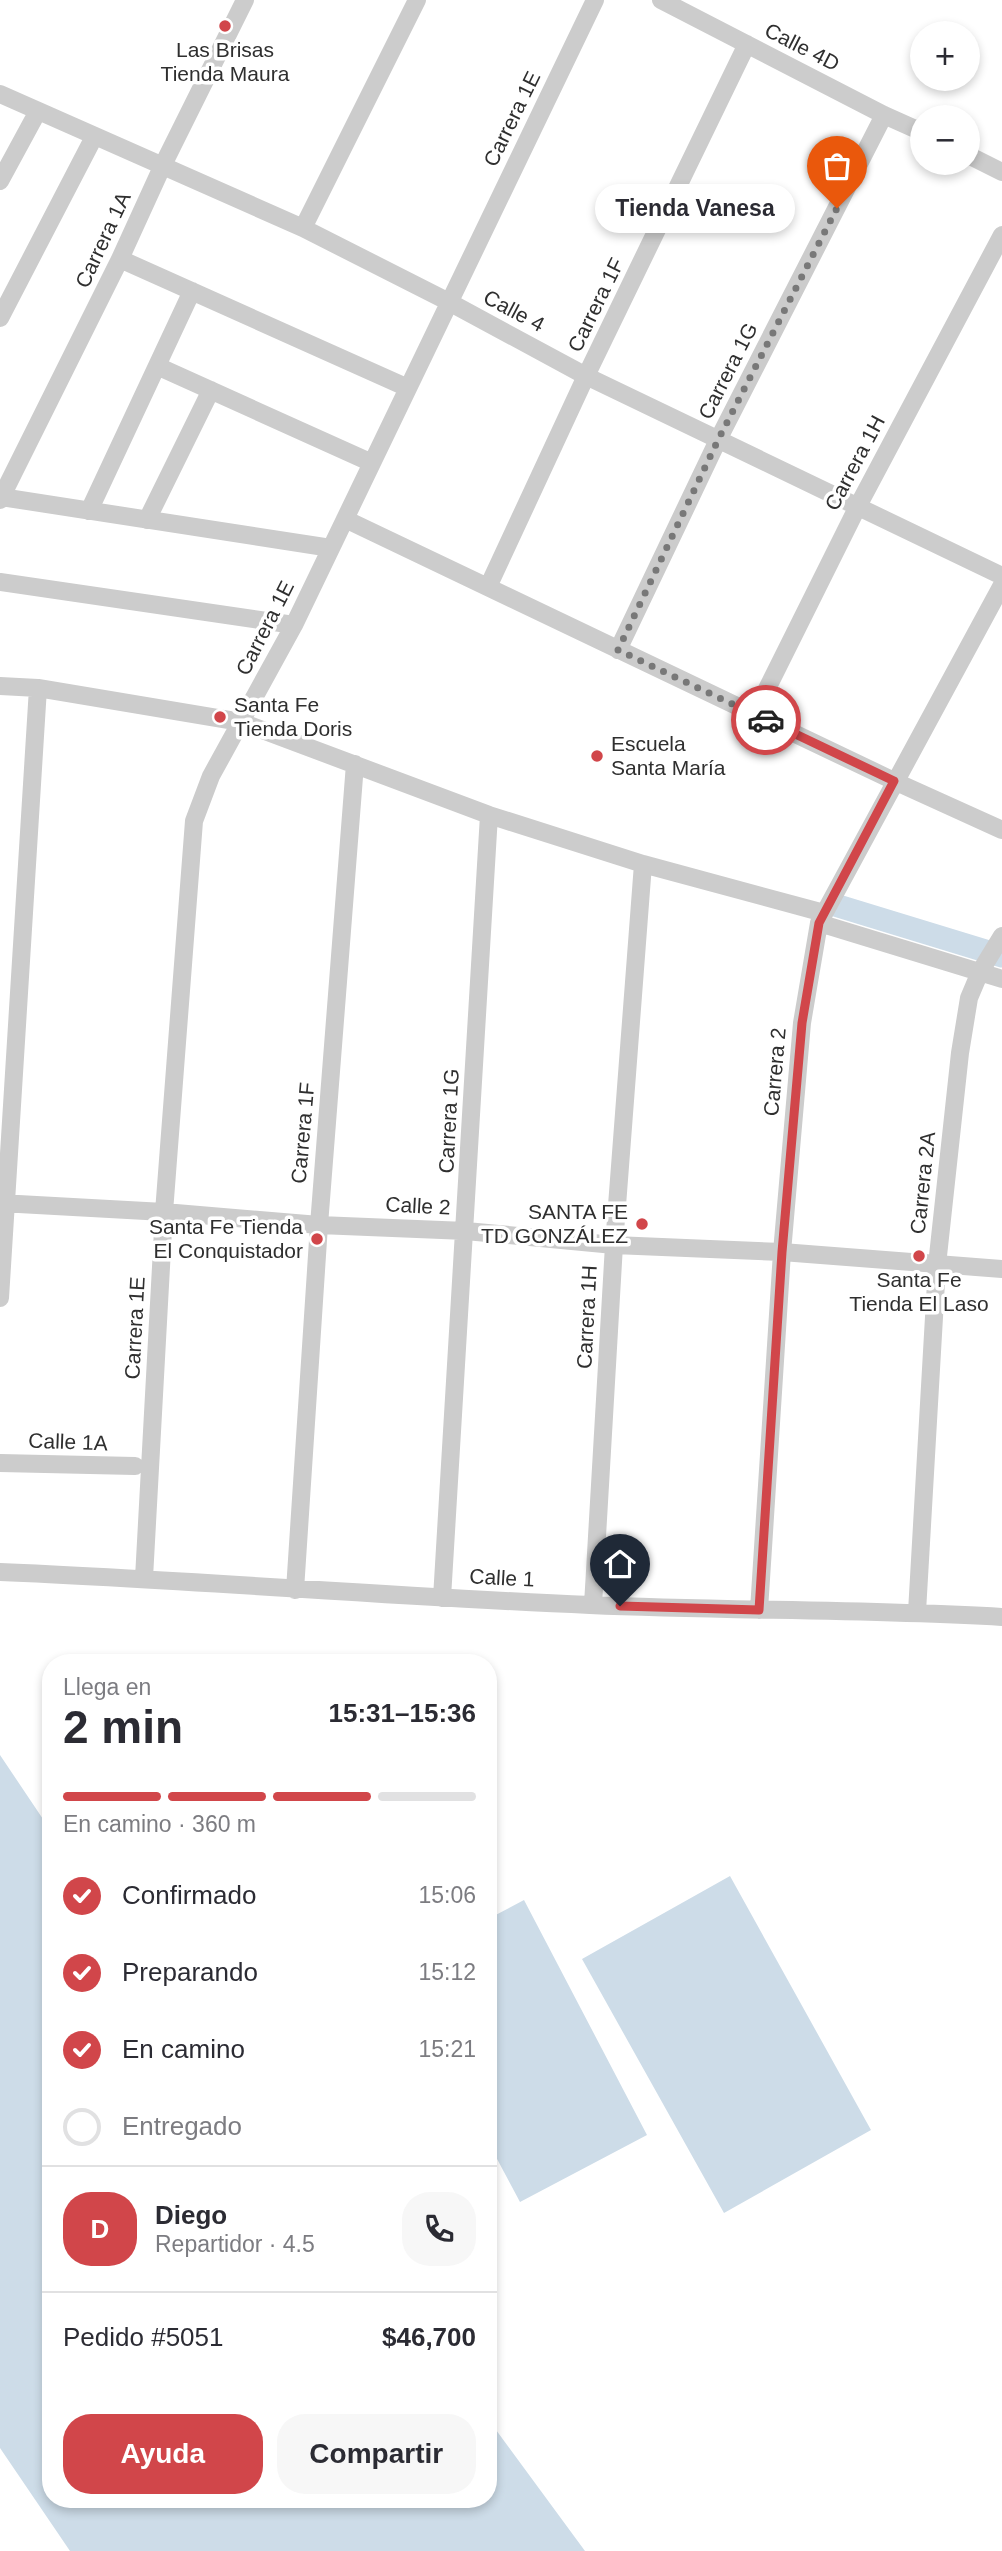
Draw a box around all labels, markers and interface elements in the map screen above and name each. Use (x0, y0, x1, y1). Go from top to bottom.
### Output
marker: Las Brisas Tienda Maura (217, 18, 233, 34)
street label: Calle 4D (761, 18, 843, 75)
map controls (910, 21, 980, 175)
button: + (910, 21, 980, 91)
place label: Las Brisas Tienda Maura (161, 38, 290, 85)
street label: Carrera 1E (479, 68, 544, 170)
button: − (910, 105, 980, 175)
pin (807, 136, 867, 208)
icon: bag (818, 147, 856, 185)
callout: Tienda Vanesa (596, 184, 795, 232)
street label: Carrera 1A (70, 188, 135, 291)
text: Tienda Vanesa (615, 195, 775, 221)
street label: Carrera 1F (563, 254, 628, 355)
street label: Calle 4 (480, 285, 549, 336)
street label: Carrera 1G (693, 319, 762, 423)
street label: Carrera 1H (820, 412, 889, 514)
street label: Carrera 1E (231, 577, 298, 679)
courier (731, 685, 801, 755)
place label: Santa Fe Tienda Doris (234, 693, 352, 740)
icon: car (747, 701, 785, 739)
marker: Santa Fe Tienda Doris (212, 709, 228, 725)
place label: Escuela Santa María (611, 732, 726, 779)
marker: Escuela Santa María (589, 748, 605, 764)
street label: Carrera 2 (759, 1027, 790, 1117)
street label: Carrera 1G (434, 1068, 463, 1174)
street label: Carrera 1F (287, 1081, 318, 1185)
street label: Carrera 2A (906, 1131, 939, 1235)
street label: Calle 2 (385, 1192, 451, 1219)
place label: SANTA FE TD GONZÁLEZ (481, 1200, 628, 1247)
place label: Santa Fe Tienda El Conquistador (149, 1215, 303, 1262)
marker: SANTA FE TD GONZÁLEZ (634, 1216, 650, 1232)
marker: Santa Fe Tienda El Conquistador (309, 1231, 325, 1247)
marker: Santa Fe Tienda El Laso (911, 1248, 927, 1264)
street label: Carrera 1H (572, 1265, 601, 1369)
place label: Santa Fe Tienda El Laso (849, 1268, 989, 1315)
street label: Carrera 1E (120, 1276, 149, 1380)
street label: Calle 1A (28, 1429, 108, 1454)
pin (590, 1534, 650, 1606)
icon: home (601, 1545, 639, 1583)
street label: Calle 1 (469, 1564, 535, 1591)
text: Llega en (63, 1674, 151, 1700)
text: 15:31–15:36 (329, 1698, 476, 1728)
text: 2 min (63, 1701, 183, 1753)
text: En camino · 360 m (63, 1811, 256, 1837)
icon: check (63, 1877, 101, 1915)
text: Confirmado (122, 1880, 256, 1910)
text: 15:06 (418, 1882, 476, 1908)
icon: check (63, 1954, 101, 1992)
text: Preparando (122, 1957, 258, 1987)
text: 15:12 (418, 1959, 476, 1985)
icon: check (63, 2031, 101, 2069)
text: En camino (122, 2034, 245, 2064)
text: 15:21 (418, 2036, 476, 2062)
text: Entregado (122, 2111, 242, 2141)
button: phone (402, 2192, 476, 2266)
text: Diego (155, 2200, 227, 2230)
text: D (91, 2214, 109, 2244)
text: Repartidor · 4.5 (155, 2231, 315, 2257)
text: Pedido #5051 (63, 2322, 223, 2352)
text: $46,700 (382, 2322, 476, 2352)
button: Ayuda (63, 2414, 263, 2494)
button: Compartir (277, 2414, 476, 2494)

